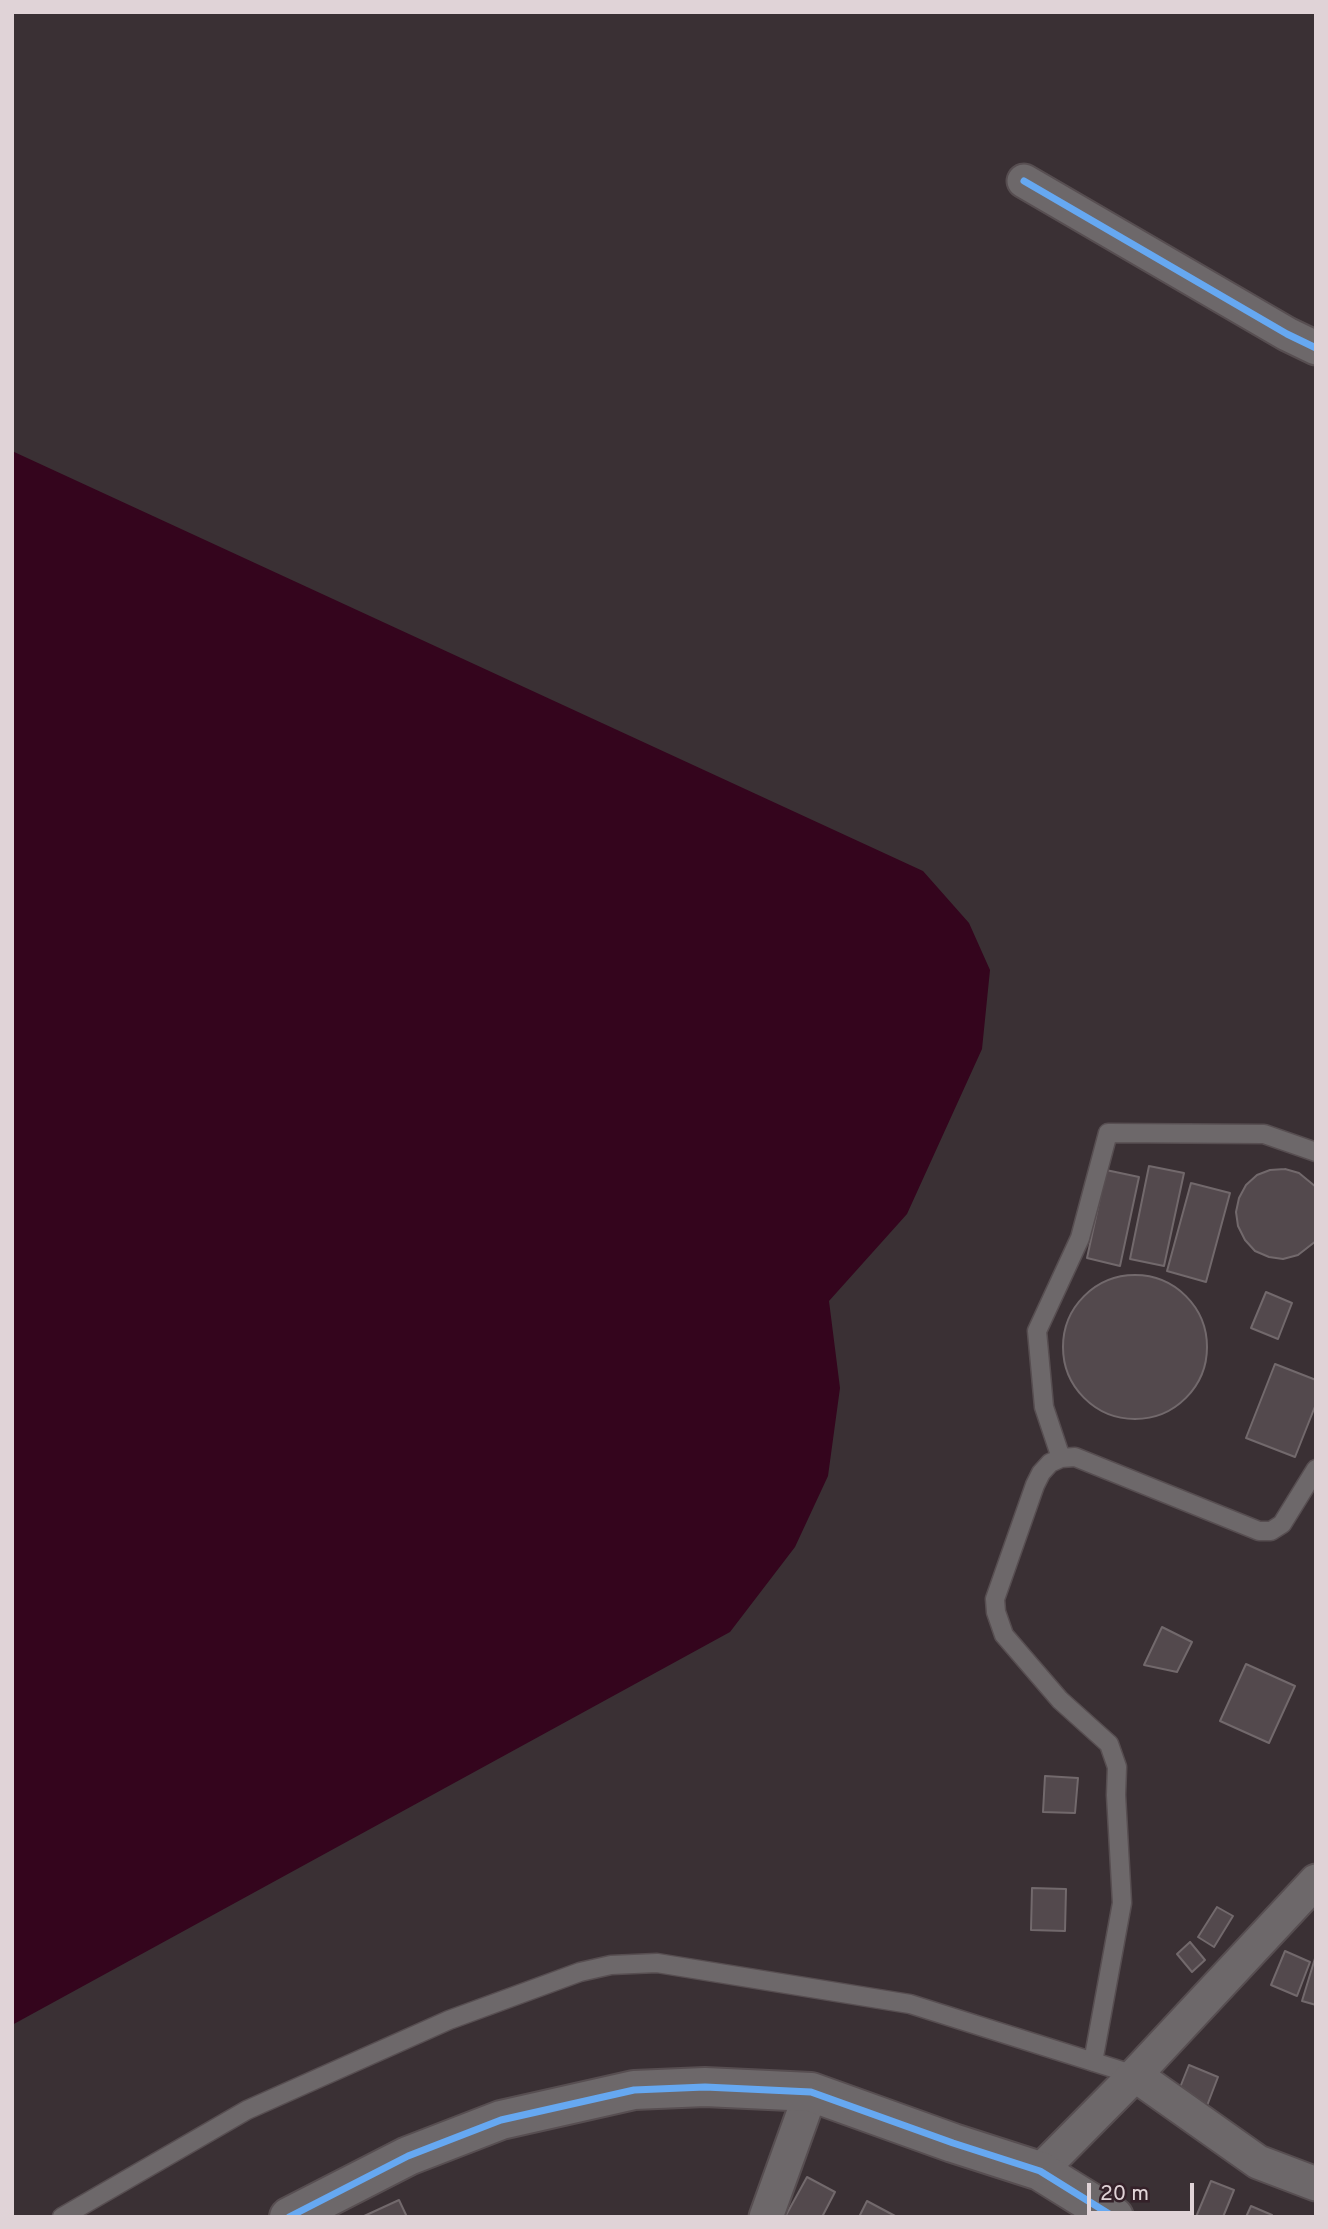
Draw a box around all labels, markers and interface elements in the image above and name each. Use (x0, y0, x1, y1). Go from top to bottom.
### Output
scale bar (1090, 2170, 1197, 2214)
text: 20 m (1100, 2181, 1149, 2208)

